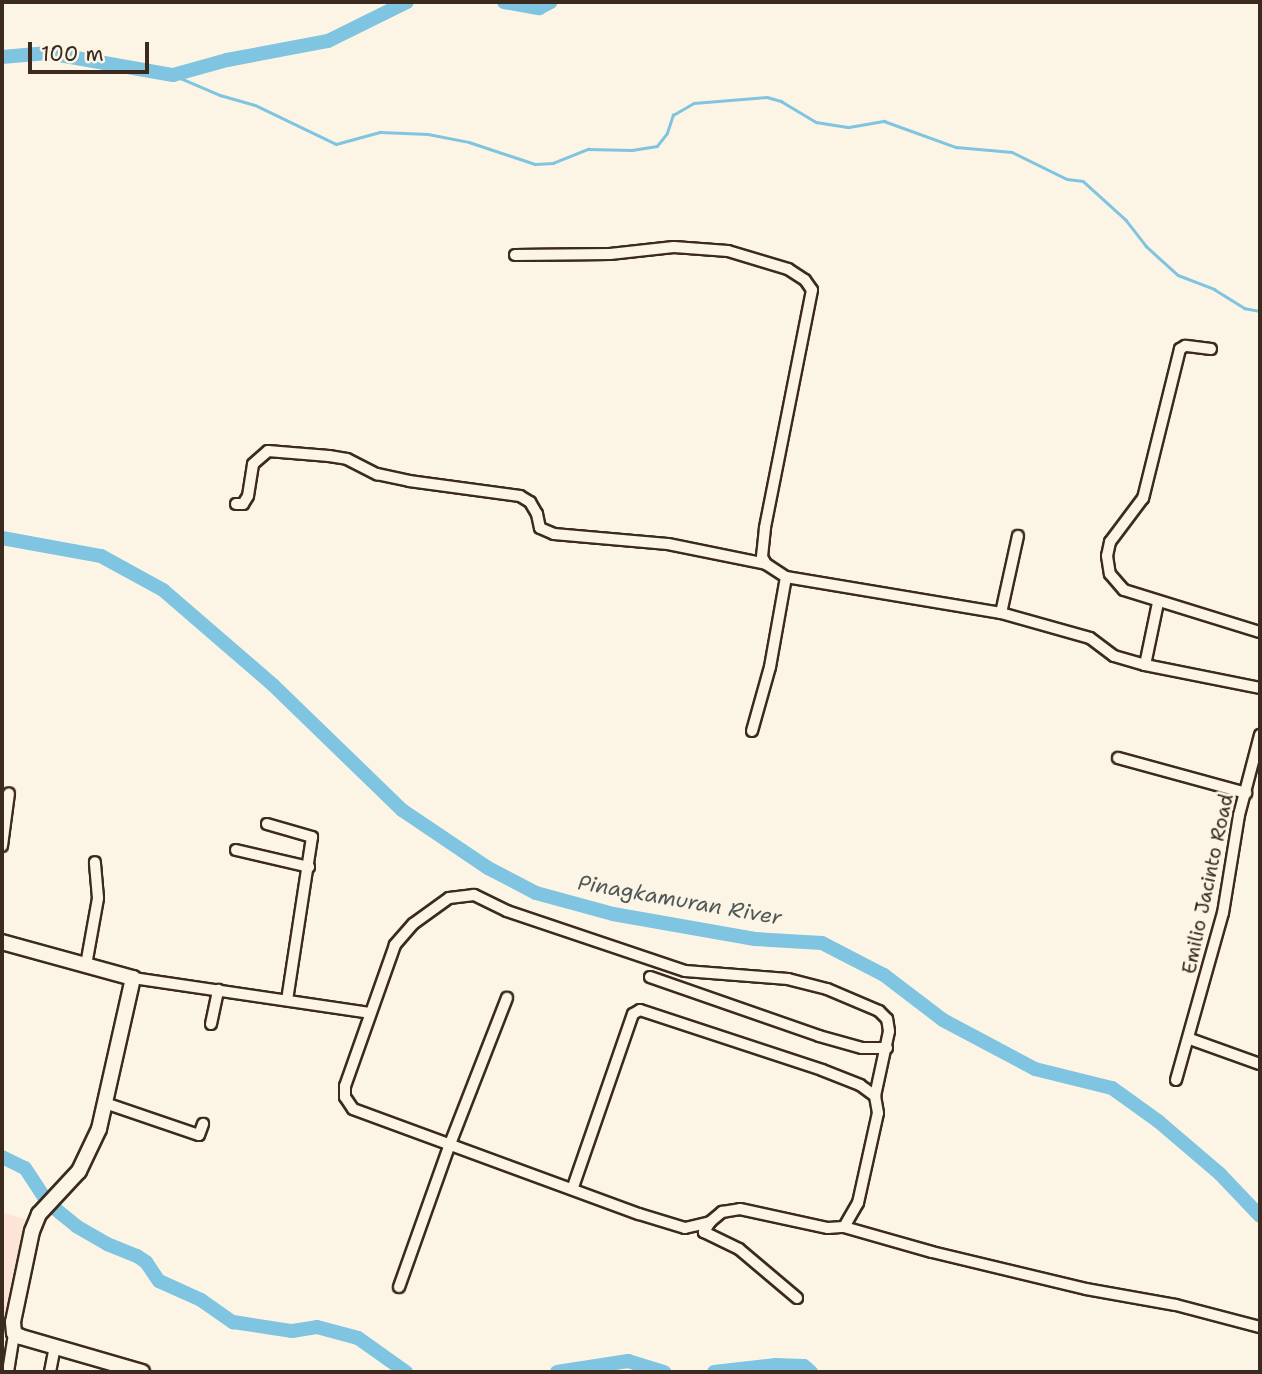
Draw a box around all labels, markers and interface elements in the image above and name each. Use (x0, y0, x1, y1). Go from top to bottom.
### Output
scale bar (32, 28, 152, 72)
text: 100 m (41, 40, 104, 68)
street label: Emilio Jacinto Road (1178, 792, 1238, 976)
water label: Pinagkamuran River (576, 870, 784, 930)

